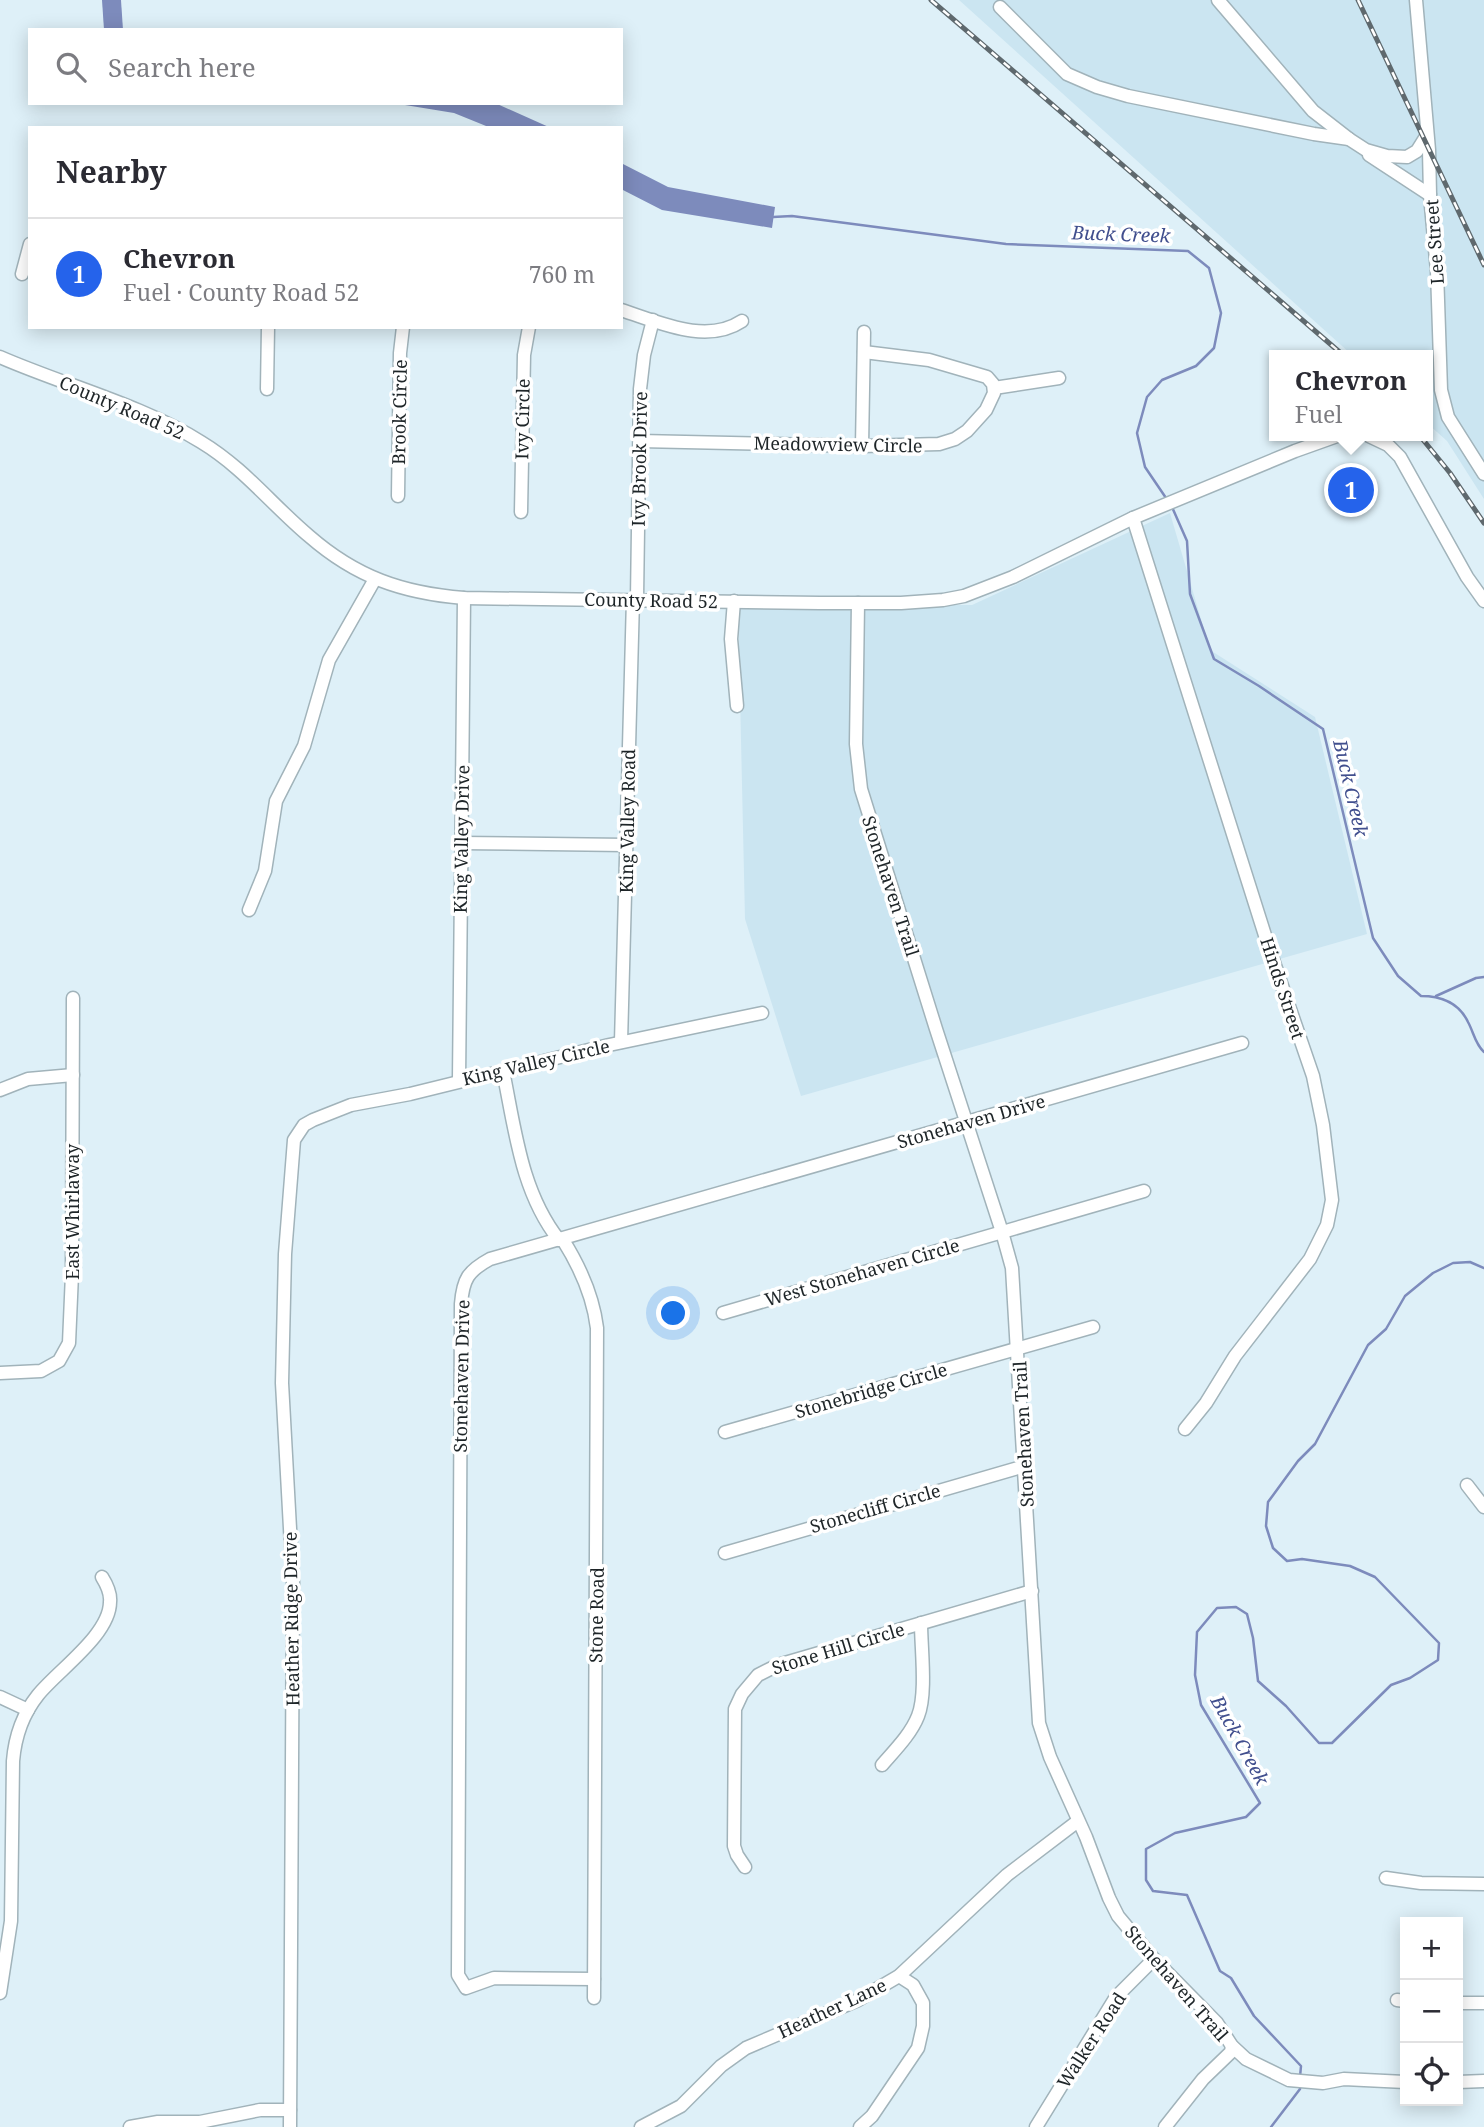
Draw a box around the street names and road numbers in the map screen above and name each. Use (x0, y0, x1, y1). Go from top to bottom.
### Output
street label: Lee Street (1419, 199, 1449, 285)
street label: Brook Circle (386, 359, 412, 465)
street label: County Road 52 (56, 370, 188, 444)
street label: Ivy Circle (509, 378, 535, 460)
street label: Ivy Brook Drive (626, 391, 652, 527)
street label: Meadowview Circle (753, 431, 923, 457)
street label: County Road 52 (584, 587, 718, 613)
street label: King Valley Road (614, 749, 640, 893)
street label: King Valley Drive (448, 765, 474, 913)
street label: Stonehaven Trail (857, 813, 925, 960)
street label: Hinds Street (1255, 934, 1311, 1042)
street label: King Valley Circle (460, 1033, 612, 1091)
street label: Stonehaven Drive (894, 1088, 1048, 1154)
street label: East Whirlaway (60, 1143, 84, 1280)
street label: West Stonehaven Circle (762, 1233, 962, 1311)
street label: Stonehaven Drive (448, 1299, 474, 1453)
street label: Stonebridge Circle (792, 1357, 950, 1423)
street label: Stonehaven Trail (1007, 1360, 1039, 1508)
street label: Stonecliff Circle (807, 1478, 943, 1538)
street label: Heather Ridge Drive (277, 1532, 305, 1706)
street label: Stone Road (583, 1567, 609, 1663)
street label: Stone Hill Circle (769, 1616, 907, 1680)
street label: Stonehaven Trail (1120, 1920, 1234, 2046)
street label: Heather Lane (774, 1972, 890, 2044)
street label: Walker Road (1051, 1987, 1131, 2093)

